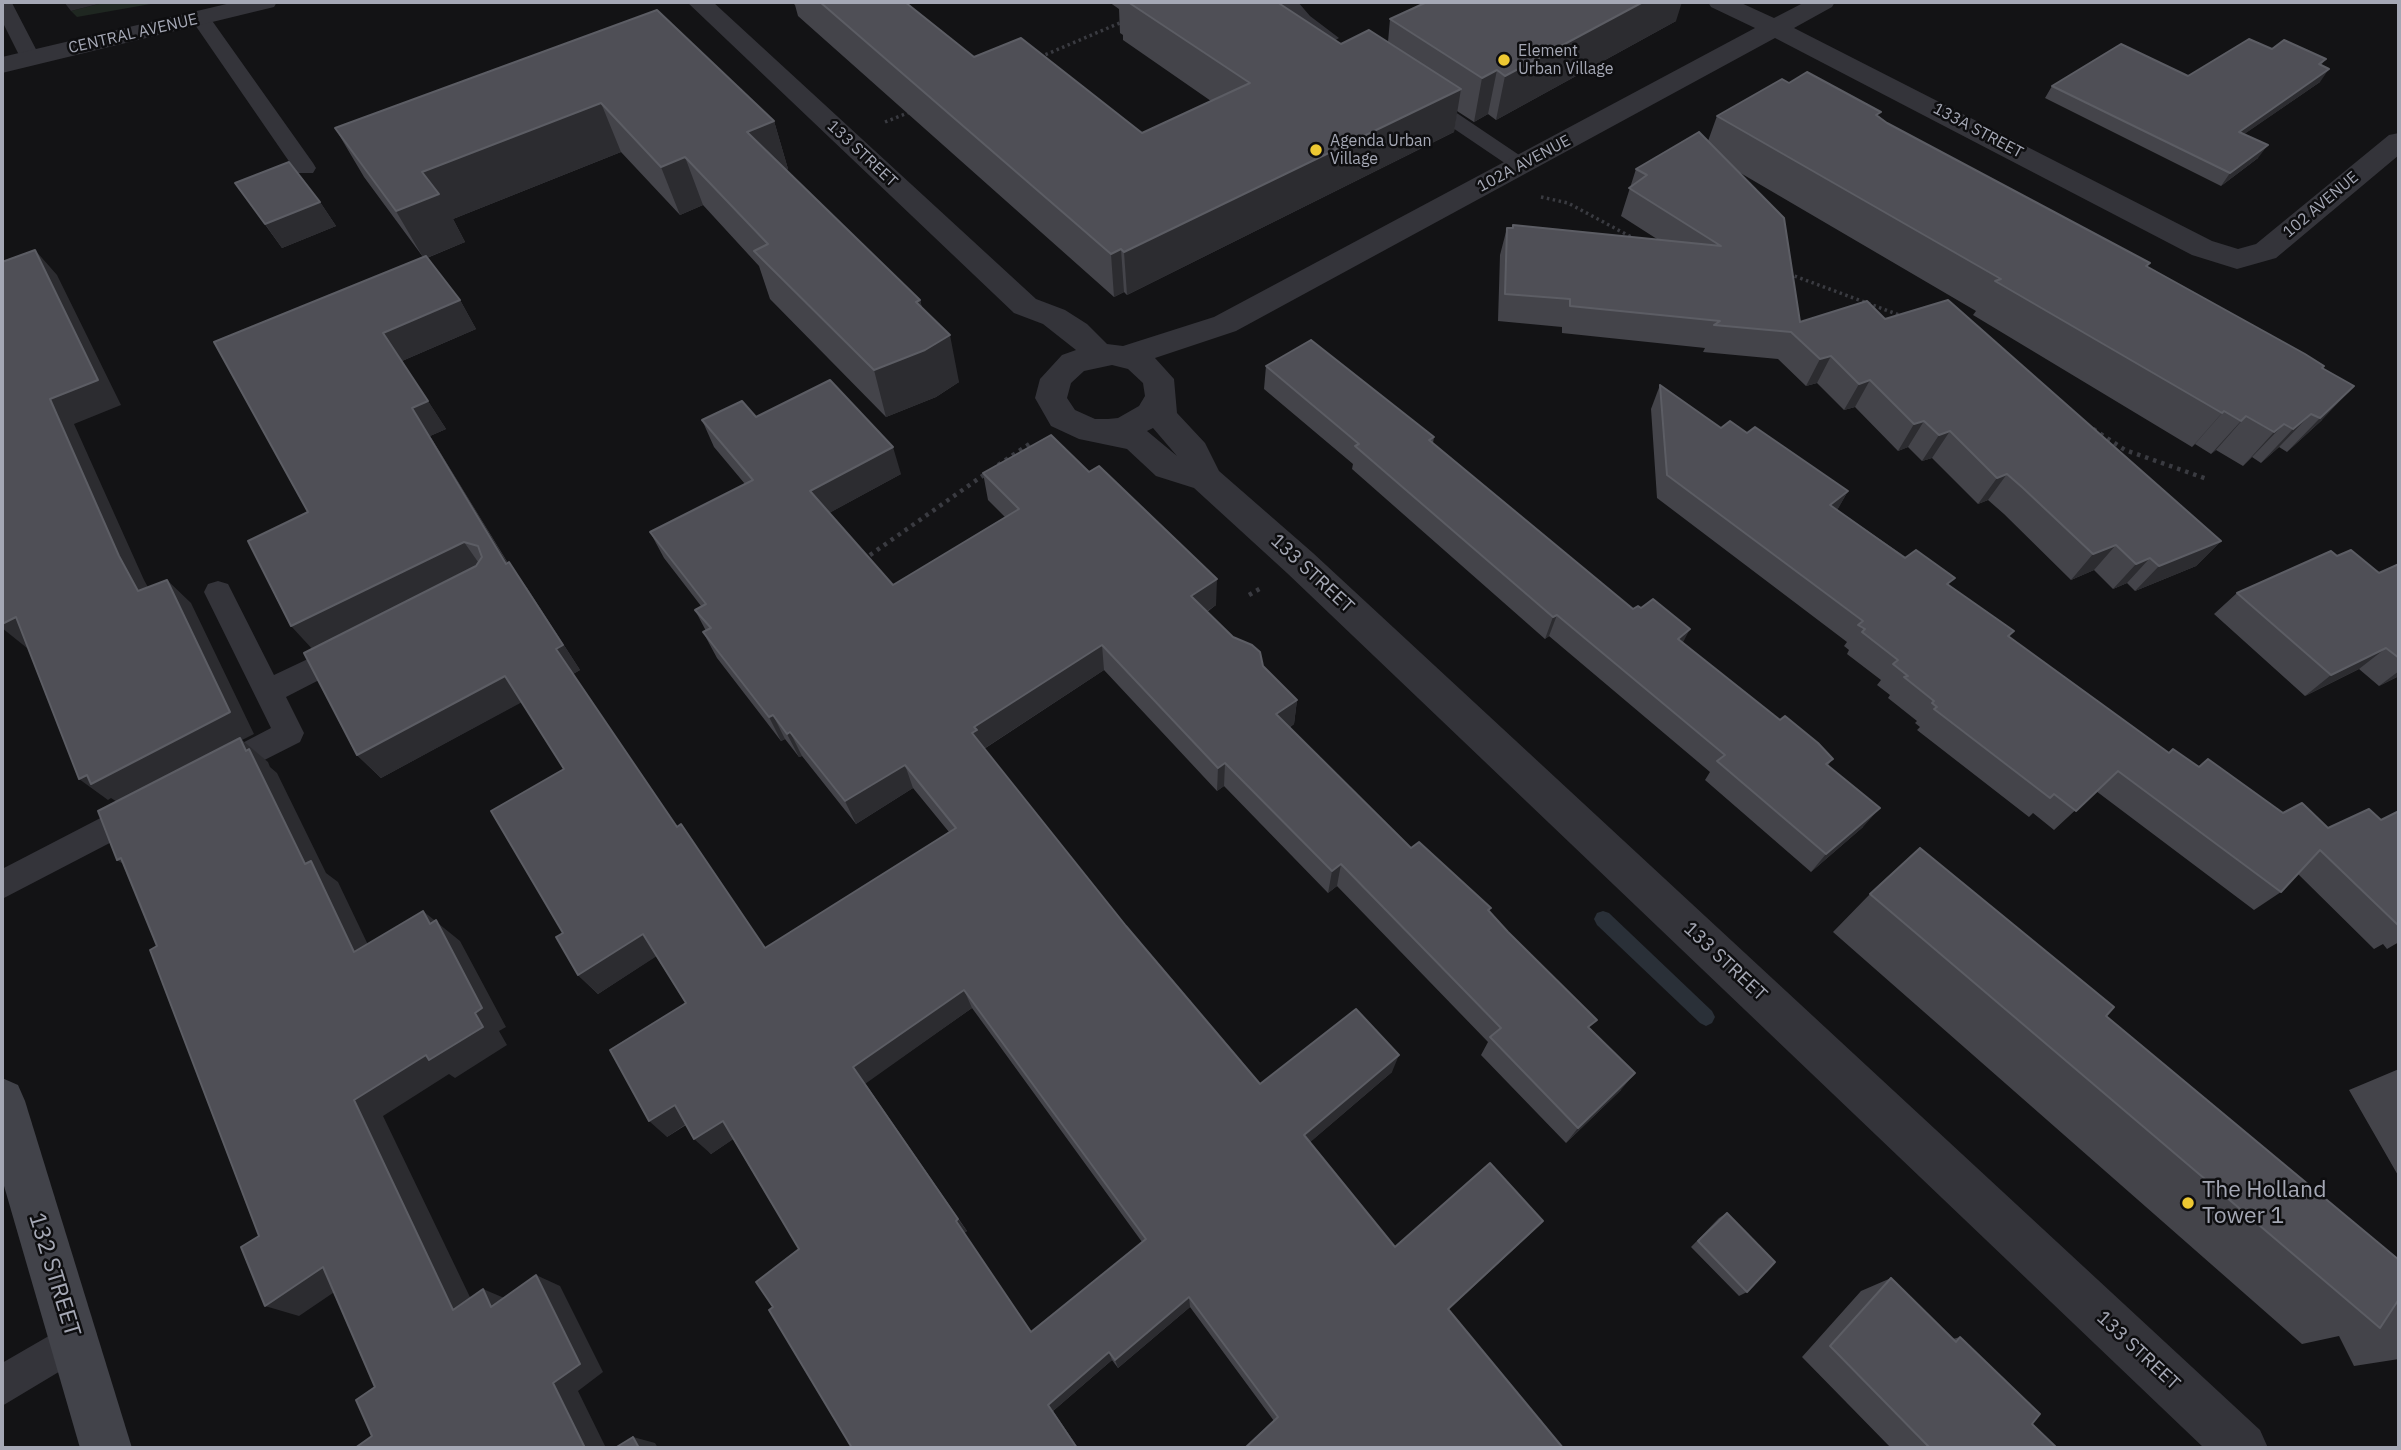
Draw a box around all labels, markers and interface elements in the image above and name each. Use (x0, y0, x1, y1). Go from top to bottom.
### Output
street label: CENTRAL AVENUE (66, 10, 200, 58)
place label: Element Urban Village (1518, 41, 1613, 79)
marker: Element Urban Village (1496, 52, 1512, 68)
street label: 133A STREET (1930, 99, 2026, 163)
street label: 133 STREET (823, 117, 901, 191)
place label: Agenda Urban Village (1330, 131, 1432, 169)
street label: 102A AVENUE (1474, 131, 1574, 197)
marker: Agenda Urban Village (1308, 142, 1324, 158)
street label: 102 AVENUE (2279, 168, 2363, 242)
street label: 133 STREET (1266, 530, 1358, 618)
street label: 133 STREET (1679, 918, 1771, 1006)
place label: The Holland Tower 1 (2202, 1176, 2326, 1230)
marker: The Holland Tower 1 (2180, 1195, 2196, 1211)
street label: 132 STREET (22, 1210, 86, 1340)
street label: 133 STREET (2092, 1307, 2184, 1395)

